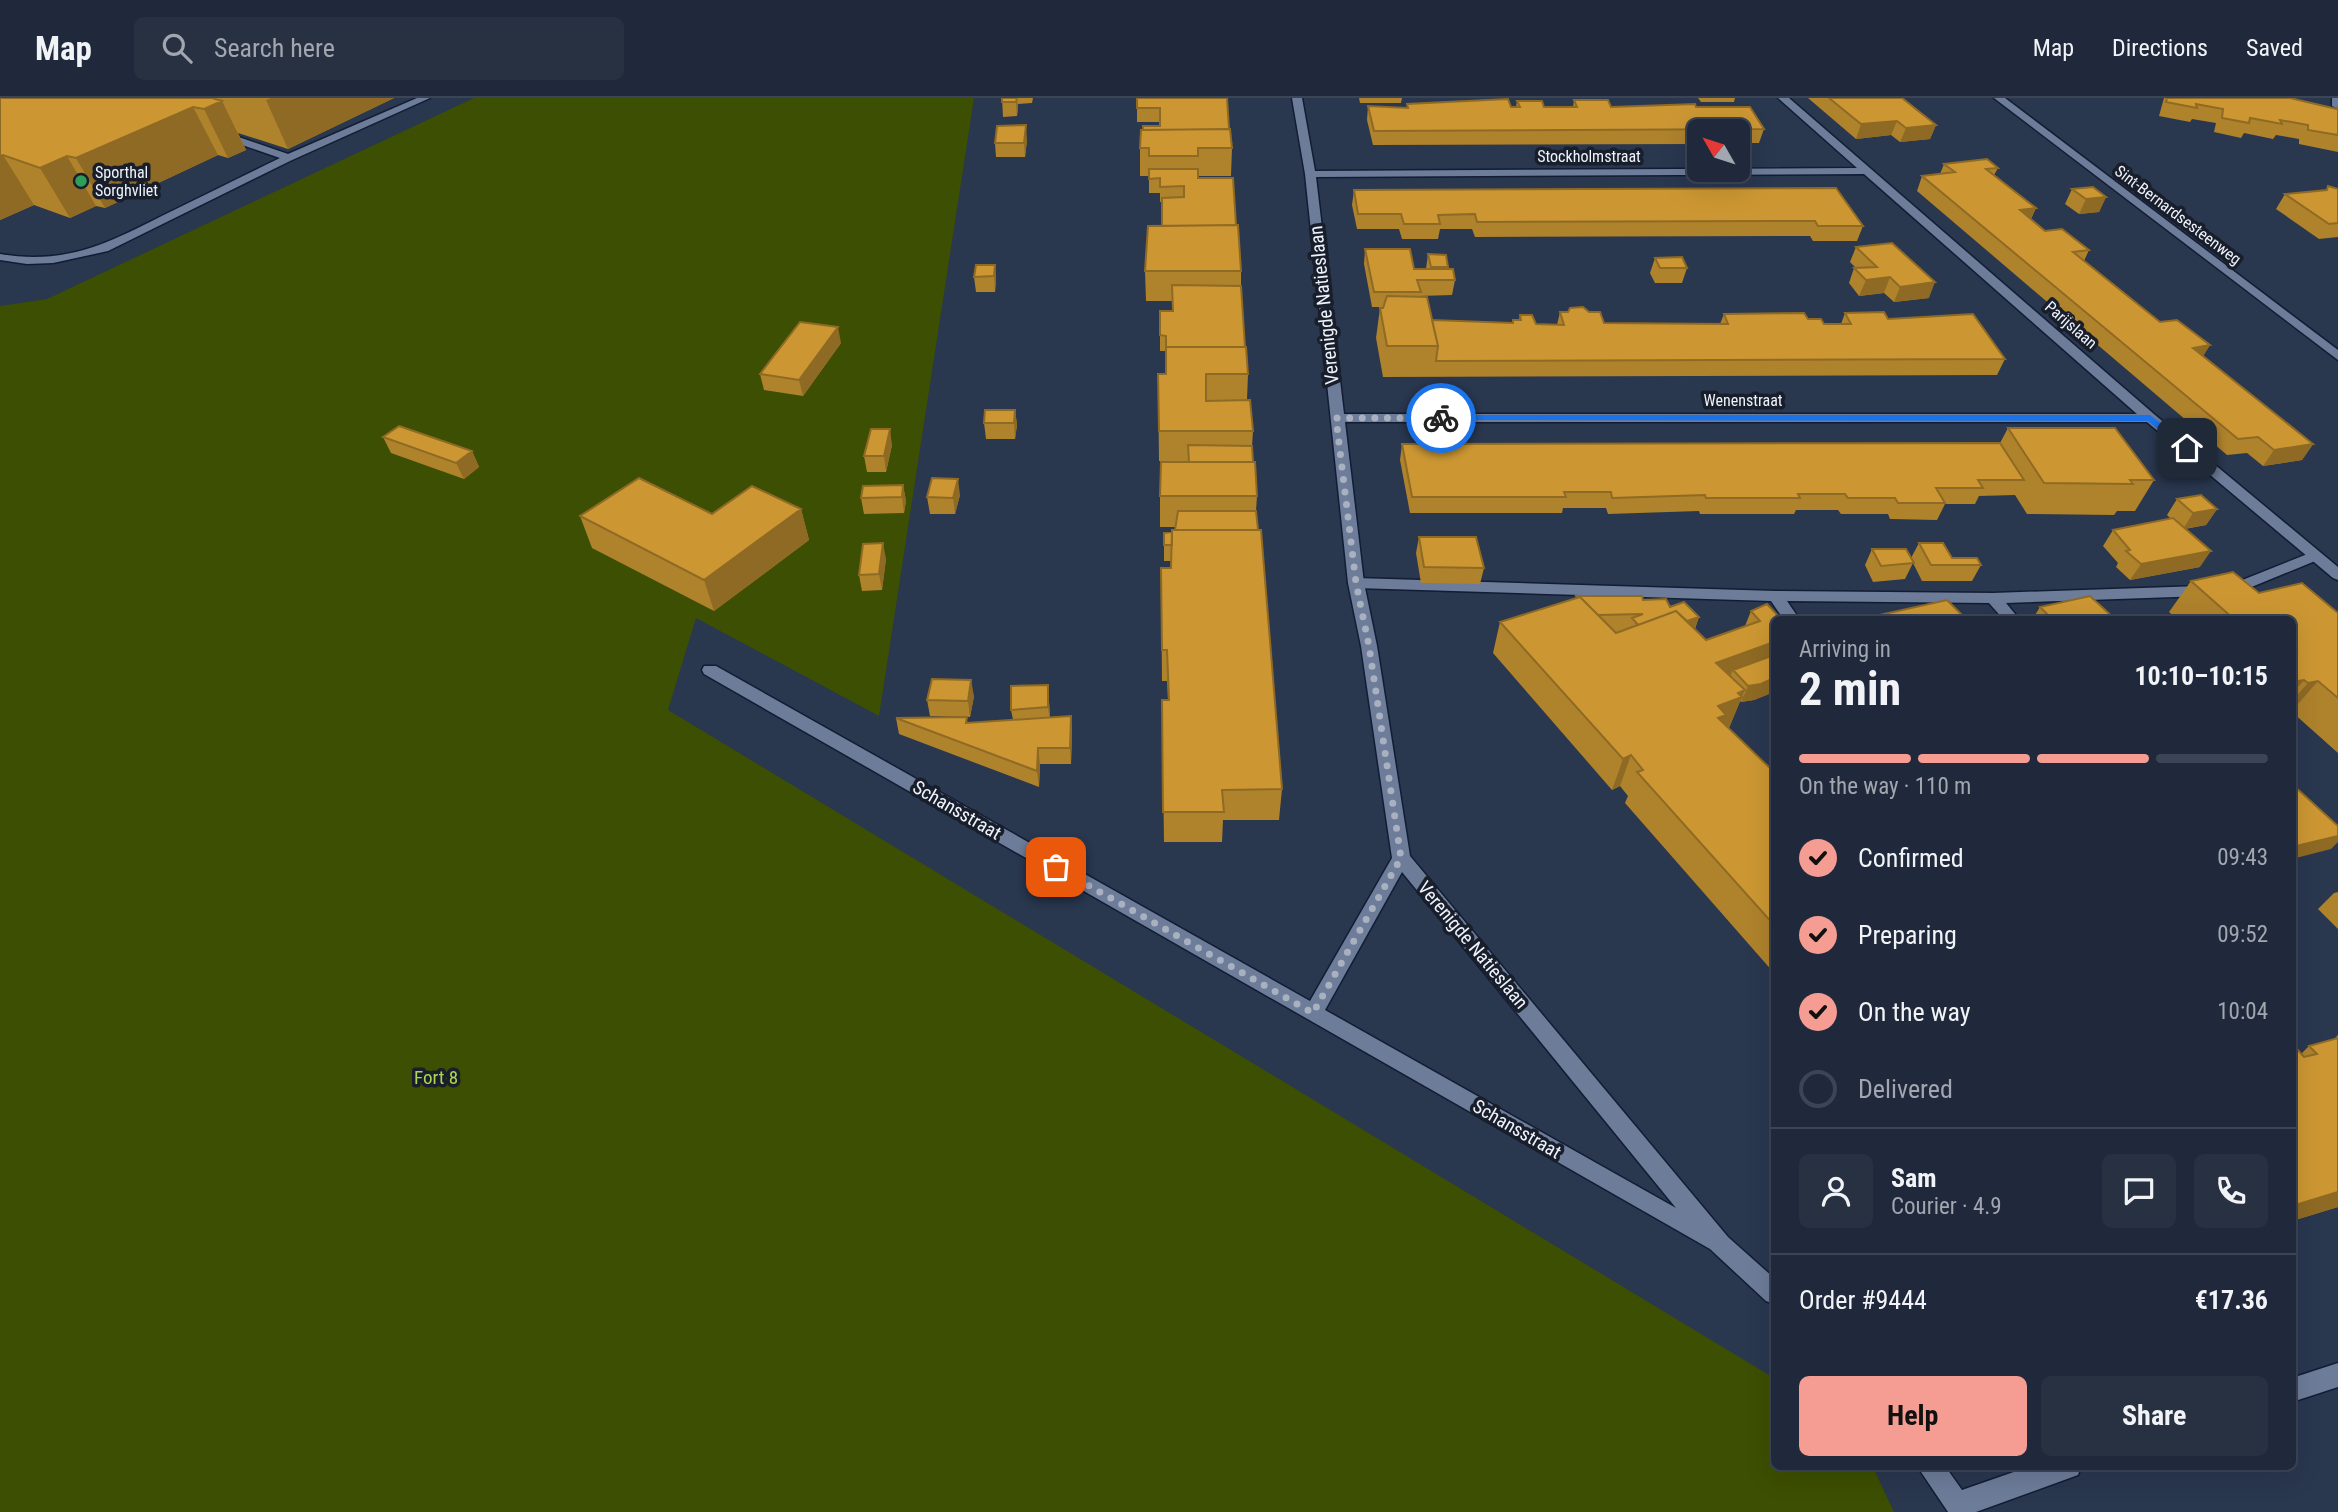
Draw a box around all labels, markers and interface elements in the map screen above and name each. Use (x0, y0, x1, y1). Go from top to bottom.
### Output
search box (134, 17, 624, 80)
text: Map (35, 29, 92, 68)
icon: search (158, 29, 196, 67)
text: Search here (214, 33, 335, 63)
text: Map (2033, 34, 2074, 62)
text: Directions (2112, 34, 2208, 62)
text: Saved (2246, 34, 2303, 62)
north arrow (1687, 119, 1750, 182)
map controls (1687, 119, 1750, 182)
street label: Stockholmstraat (1537, 147, 1641, 166)
street label: Sint-Bernardsesteenweg (2111, 161, 2245, 269)
place label: Sporthal Sorghvliet (95, 163, 158, 200)
marker: Sporthal Sorghvliet (73, 173, 89, 189)
street label: Verenigde Natieslaan (1304, 224, 1344, 386)
street label: Parijslaan (2041, 297, 2101, 353)
courier (1406, 383, 1476, 453)
street label: Wenenstraat (1703, 391, 1783, 410)
icon: bike (1422, 399, 1460, 437)
pin (2157, 418, 2217, 478)
icon: home (2168, 429, 2206, 467)
text: Arriving in (1799, 636, 1891, 663)
text: 10:10–10:15 (2134, 661, 2268, 691)
text: 2 min (1799, 662, 1901, 716)
text: On the way · 110 m (1799, 773, 1971, 800)
street label: Schansstraat (909, 775, 1005, 845)
pin (1026, 837, 1086, 897)
icon: check (1799, 839, 1837, 877)
text: Confirmed (1858, 843, 1964, 873)
text: 09:43 (2217, 844, 2268, 871)
icon: bag (1037, 848, 1075, 886)
street label: Verenigde Natieslaan (1413, 877, 1533, 1013)
icon: check (1799, 916, 1837, 954)
text: Preparing (1858, 920, 1957, 950)
text: 09:52 (2217, 921, 2268, 948)
icon: check (1799, 993, 1837, 1031)
text: On the way (1858, 997, 1971, 1027)
text: 10:04 (2217, 998, 2268, 1025)
park label: Fort 8 (414, 1066, 458, 1089)
text: Delivered (1858, 1074, 1953, 1104)
street label: Schansstraat (1469, 1094, 1565, 1164)
button: person (1799, 1154, 1873, 1228)
button: chat (2102, 1154, 2176, 1228)
button: phone (2194, 1154, 2268, 1228)
text: Sam (1891, 1163, 1937, 1193)
text: Courier · 4.9 (1891, 1193, 2002, 1220)
text: Order #9444 (1799, 1285, 1927, 1315)
text: €17.36 (2195, 1285, 2268, 1315)
button: Help (1799, 1376, 2027, 1456)
button: Share (2041, 1376, 2268, 1456)

